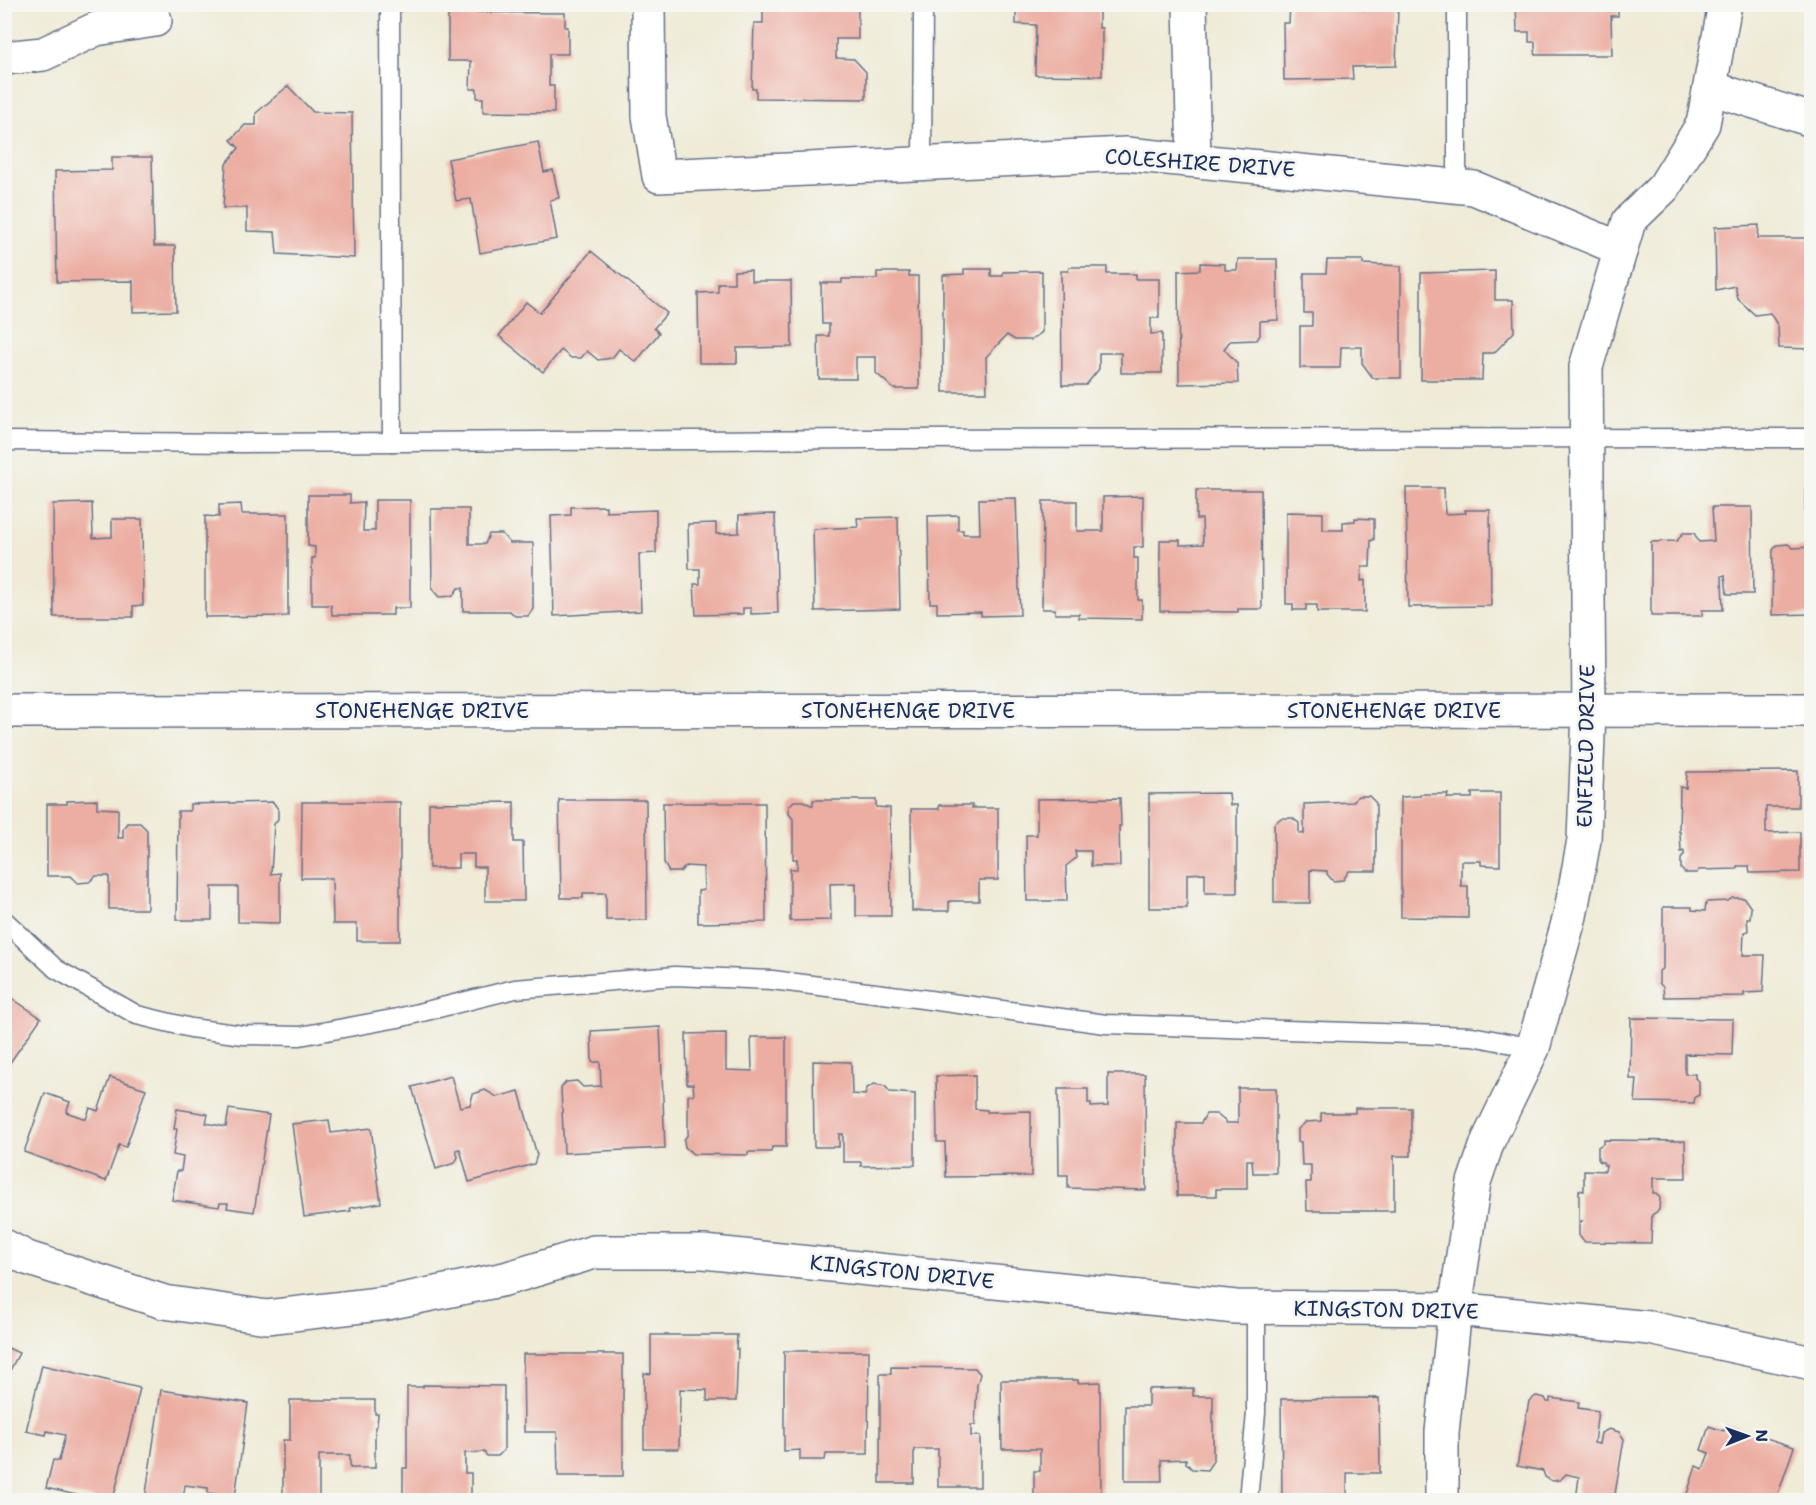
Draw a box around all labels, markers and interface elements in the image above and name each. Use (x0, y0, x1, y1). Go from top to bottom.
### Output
street label: COLESHIRE DRIVE (1104, 142, 1296, 184)
street label: ENFIELD DRIVE (1571, 664, 1601, 828)
street label: STONEHENGE DRIVE (315, 697, 529, 725)
street label: STONEHENGE DRIVE (801, 697, 1015, 725)
street label: STONEHENGE DRIVE (1287, 697, 1501, 725)
street label: KINGSTON DRIVE (808, 1248, 996, 1296)
street label: KINGSTON DRIVE (1293, 1294, 1479, 1326)
north arrow (1717, 1406, 1777, 1466)
text: N (1751, 1429, 1772, 1442)

